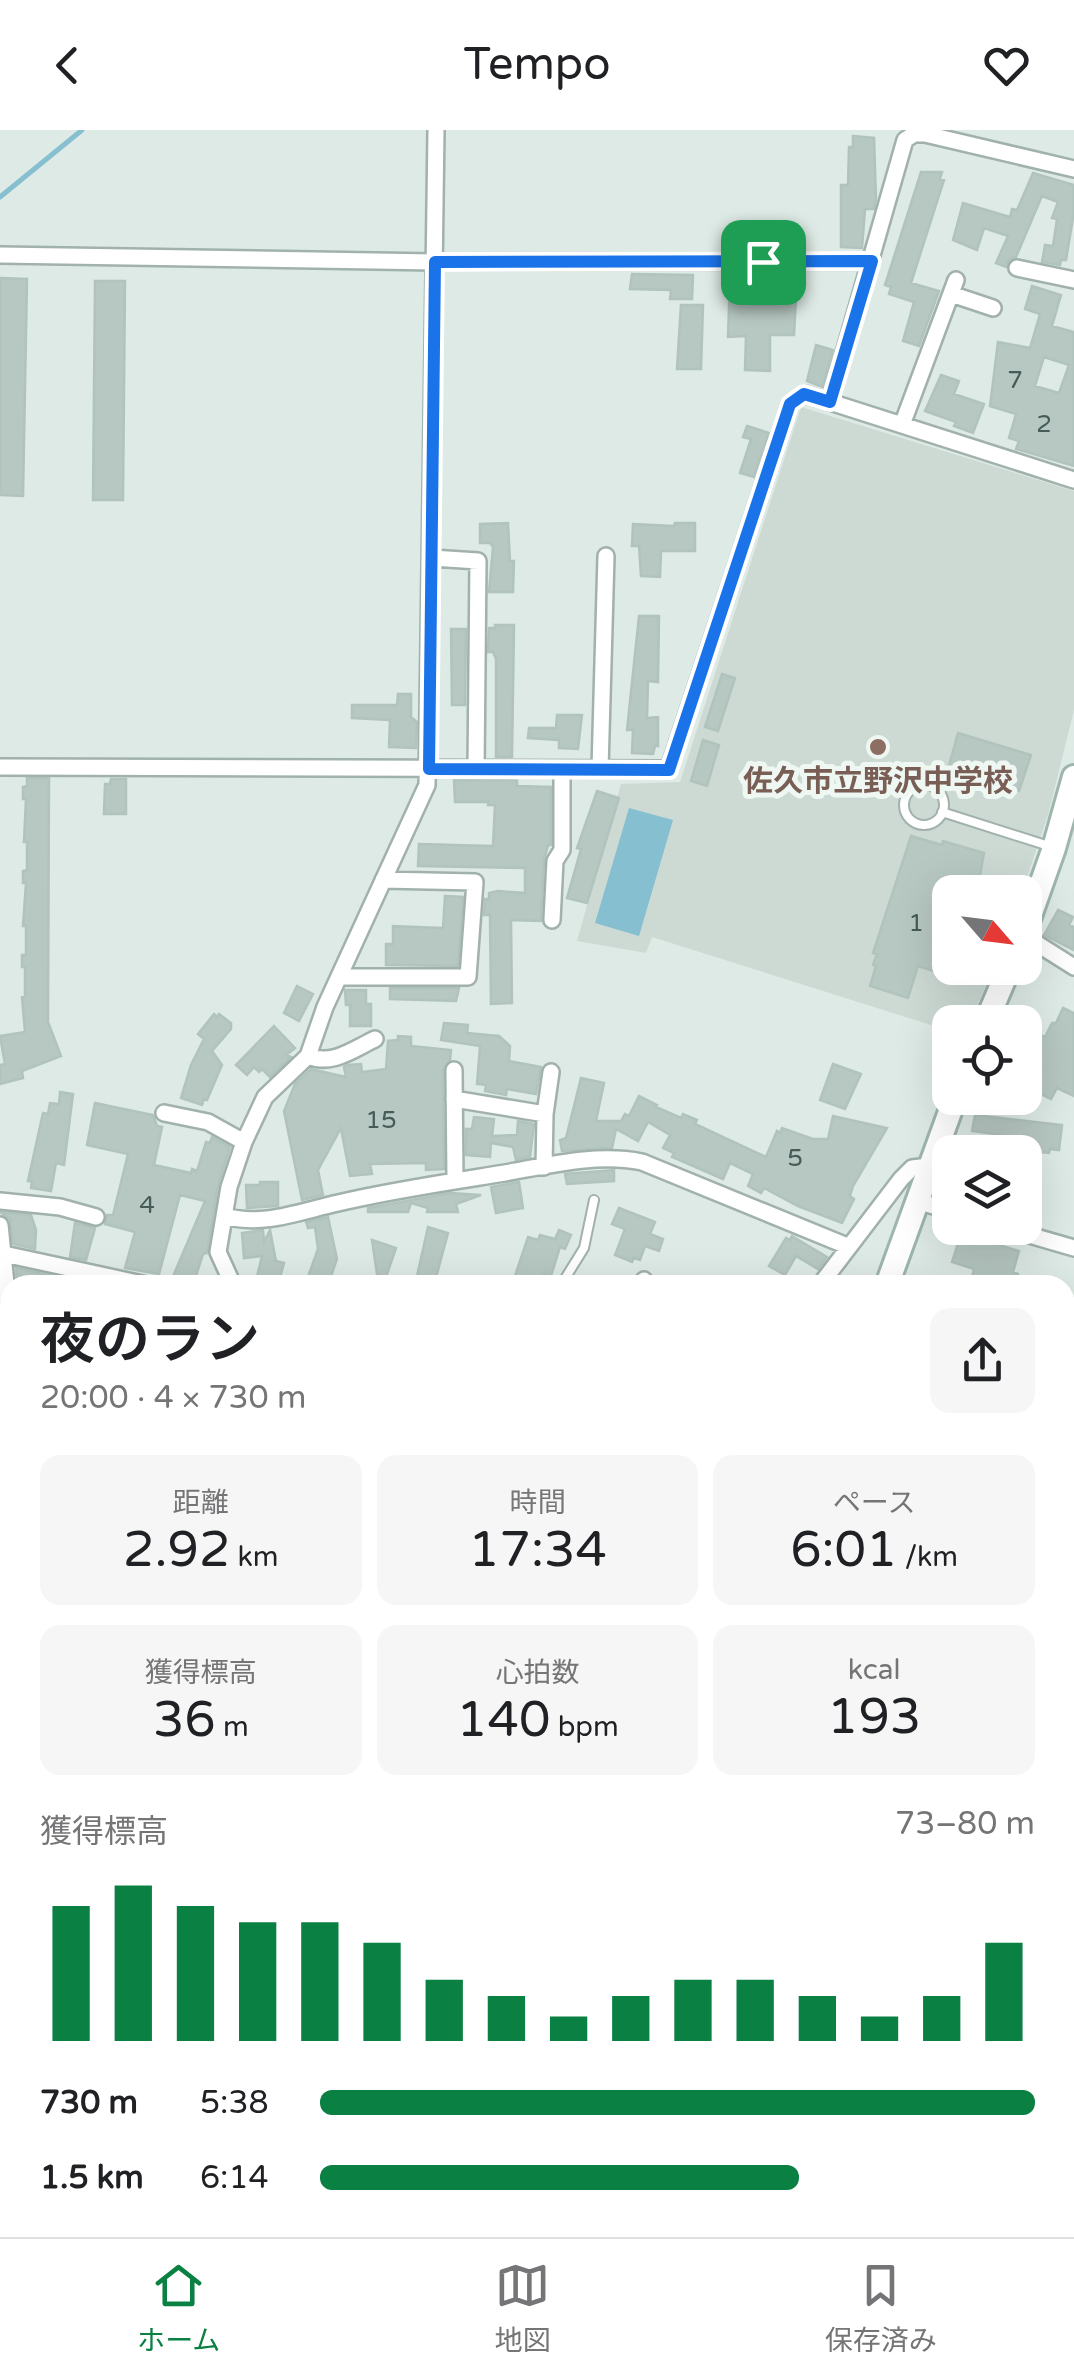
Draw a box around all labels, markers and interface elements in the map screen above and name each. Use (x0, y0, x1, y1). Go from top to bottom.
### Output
icon: back (40, 38, 95, 93)
text: Tempo (463, 38, 611, 92)
icon: heart (979, 38, 1034, 93)
pin (721, 220, 806, 305)
icon: arrive (736, 235, 791, 290)
house number: 7 (1007, 365, 1023, 395)
house number: 2 (1036, 409, 1052, 439)
marker: 佐久市立野沢中学校 (867, 736, 889, 758)
place label: 佐久市立野沢中学校 (743, 763, 1013, 800)
north arrow (932, 875, 1042, 985)
map controls (932, 875, 1042, 1245)
house number: 1 (908, 908, 924, 938)
button: locate (932, 1005, 1042, 1115)
house number: 15 (365, 1105, 397, 1135)
button: layers (932, 1135, 1042, 1245)
house number: 5 (787, 1143, 803, 1173)
house number: 4 (139, 1190, 155, 1220)
text: 夜のラン (40, 1308, 260, 1374)
button: share (930, 1308, 1035, 1413)
text: 20:00 · 4 × 730 m (40, 1379, 306, 1417)
text: 距離 (173, 1486, 229, 1520)
text: 時間 (509, 1486, 566, 1520)
text: ペース (833, 1486, 915, 1520)
text: 2.92 (123, 1520, 230, 1580)
text: 17:34 (468, 1520, 607, 1580)
text: 6:01 (790, 1520, 897, 1580)
text: km (230, 1540, 279, 1574)
text: /km (897, 1540, 958, 1574)
text: kcal (848, 1653, 900, 1687)
text: 獲得標高 (145, 1656, 257, 1690)
text: 心拍数 (495, 1656, 580, 1690)
text: 193 (827, 1687, 921, 1747)
text: 36 (153, 1690, 216, 1750)
text: 140 (456, 1690, 550, 1750)
text: m (216, 1710, 249, 1744)
text: bpm (550, 1710, 619, 1744)
text: 73–80 m (895, 1805, 1035, 1843)
text: 獲得標高 (40, 1813, 168, 1851)
text: 730 m (40, 2084, 138, 2122)
text: 5:38 (200, 2084, 269, 2122)
text: 1.5 km (40, 2159, 144, 2197)
text: 6:14 (200, 2159, 269, 2197)
tab: ホーム (137, 2258, 220, 2358)
tab: 地図 (495, 2258, 551, 2358)
tab: 保存済み (825, 2258, 937, 2358)

